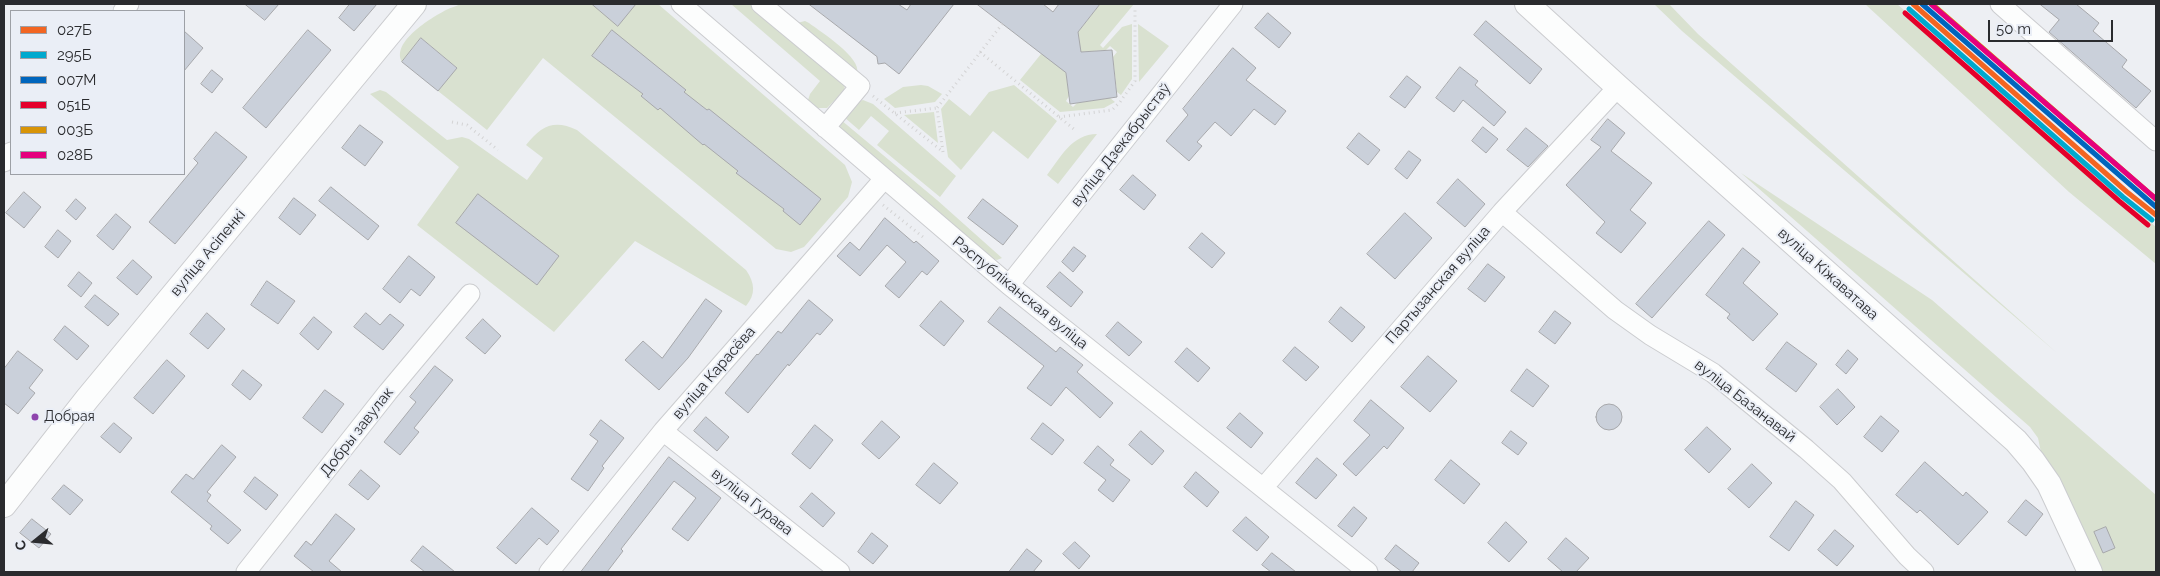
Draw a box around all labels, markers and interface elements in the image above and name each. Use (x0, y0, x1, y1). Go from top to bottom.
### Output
legend (10, 10, 185, 175)
scale bar (1990, 10, 2115, 42)
text: 50 m (1996, 20, 2031, 38)
text: 027Б (57, 21, 92, 39)
text: 295Б (57, 46, 92, 64)
text: 007М (57, 71, 96, 89)
street label: вуліца Дзекабрыстаў (1067, 80, 1175, 210)
text: 051Б (57, 96, 91, 114)
text: 003Б (57, 121, 93, 139)
text: 028Б (57, 146, 93, 164)
street label: вуліца Асіпенкі (167, 206, 249, 300)
street label: Партызанская вуліца (1382, 223, 1494, 347)
street label: вуліца Кіжаватава (1774, 224, 1882, 324)
street label: Рэспубліканская вуліца (949, 233, 1091, 353)
street label: вуліца Карасёва (669, 323, 759, 423)
street label: вуліца Базанавай (1691, 356, 1799, 446)
street label: Добры завулак (317, 384, 397, 480)
place label: Добрая (44, 409, 95, 425)
marker: Добрая (30, 412, 40, 422)
street label: вуліца Гурава (708, 465, 796, 539)
north arrow (10, 516, 60, 566)
text: С (12, 538, 30, 552)

